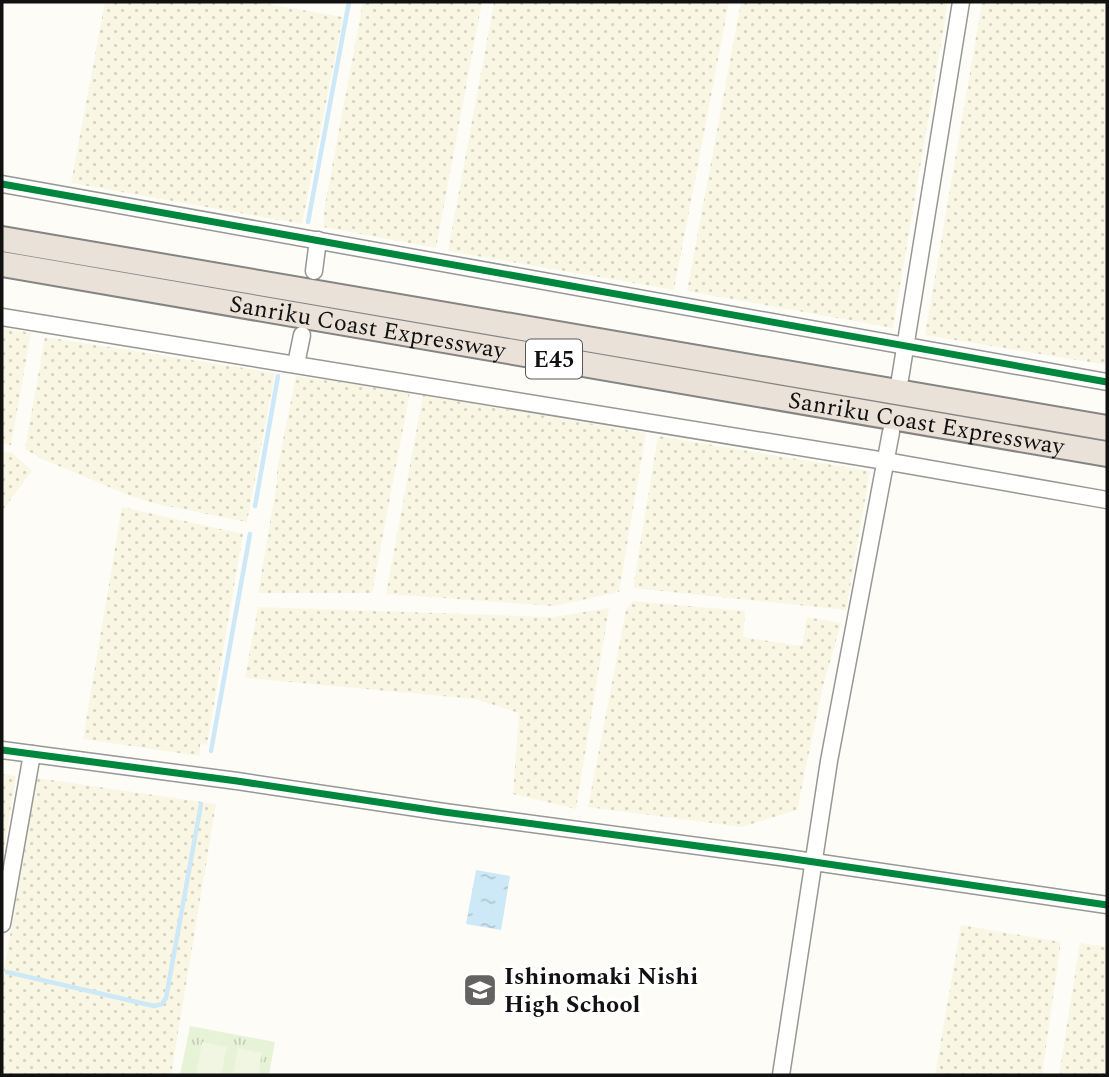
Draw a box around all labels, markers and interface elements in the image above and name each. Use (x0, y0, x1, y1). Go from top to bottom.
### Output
street label: Sanriku Coast Expressway (227, 286, 510, 370)
road number: E45 (526, 340, 582, 378)
street label: Sanriku Coast Expressway (785, 383, 1069, 466)
place label: Ishinomaki Nishi High School (504, 959, 698, 1023)
school or university icon: Ishinomaki Nishi High School (461, 971, 499, 1009)

